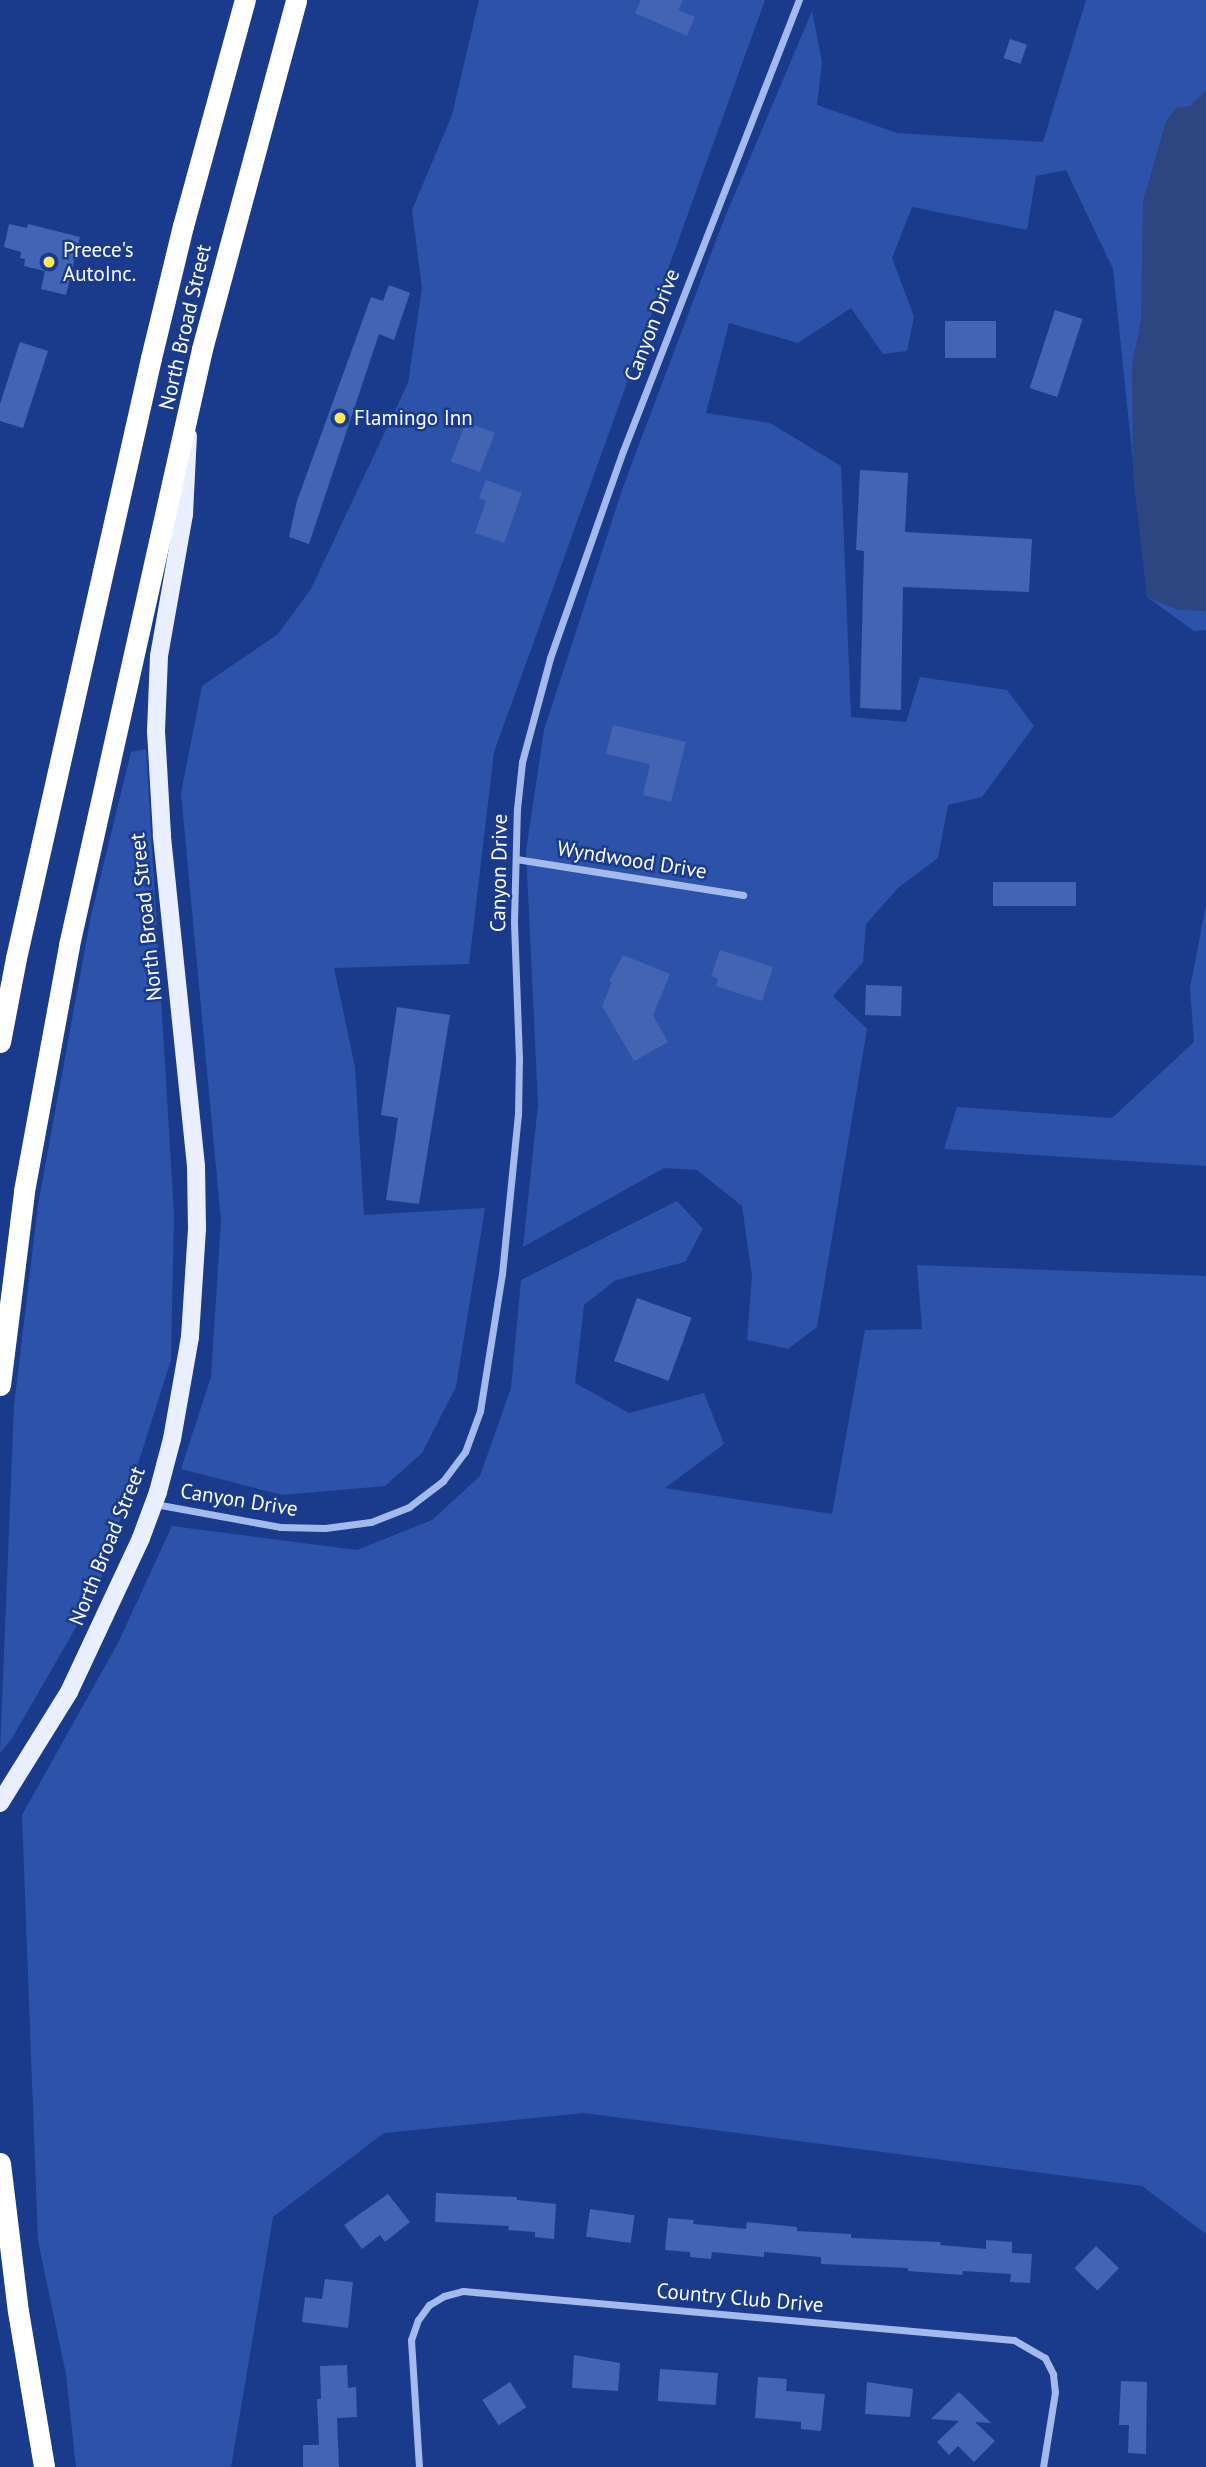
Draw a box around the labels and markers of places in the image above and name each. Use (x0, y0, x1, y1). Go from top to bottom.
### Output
place label: Preece's AutoInc. (63, 237, 136, 287)
marker: Preece's AutoInc. (41, 254, 57, 270)
place label: Flamingo Inn (354, 405, 473, 431)
marker: Flamingo Inn (332, 410, 348, 426)

